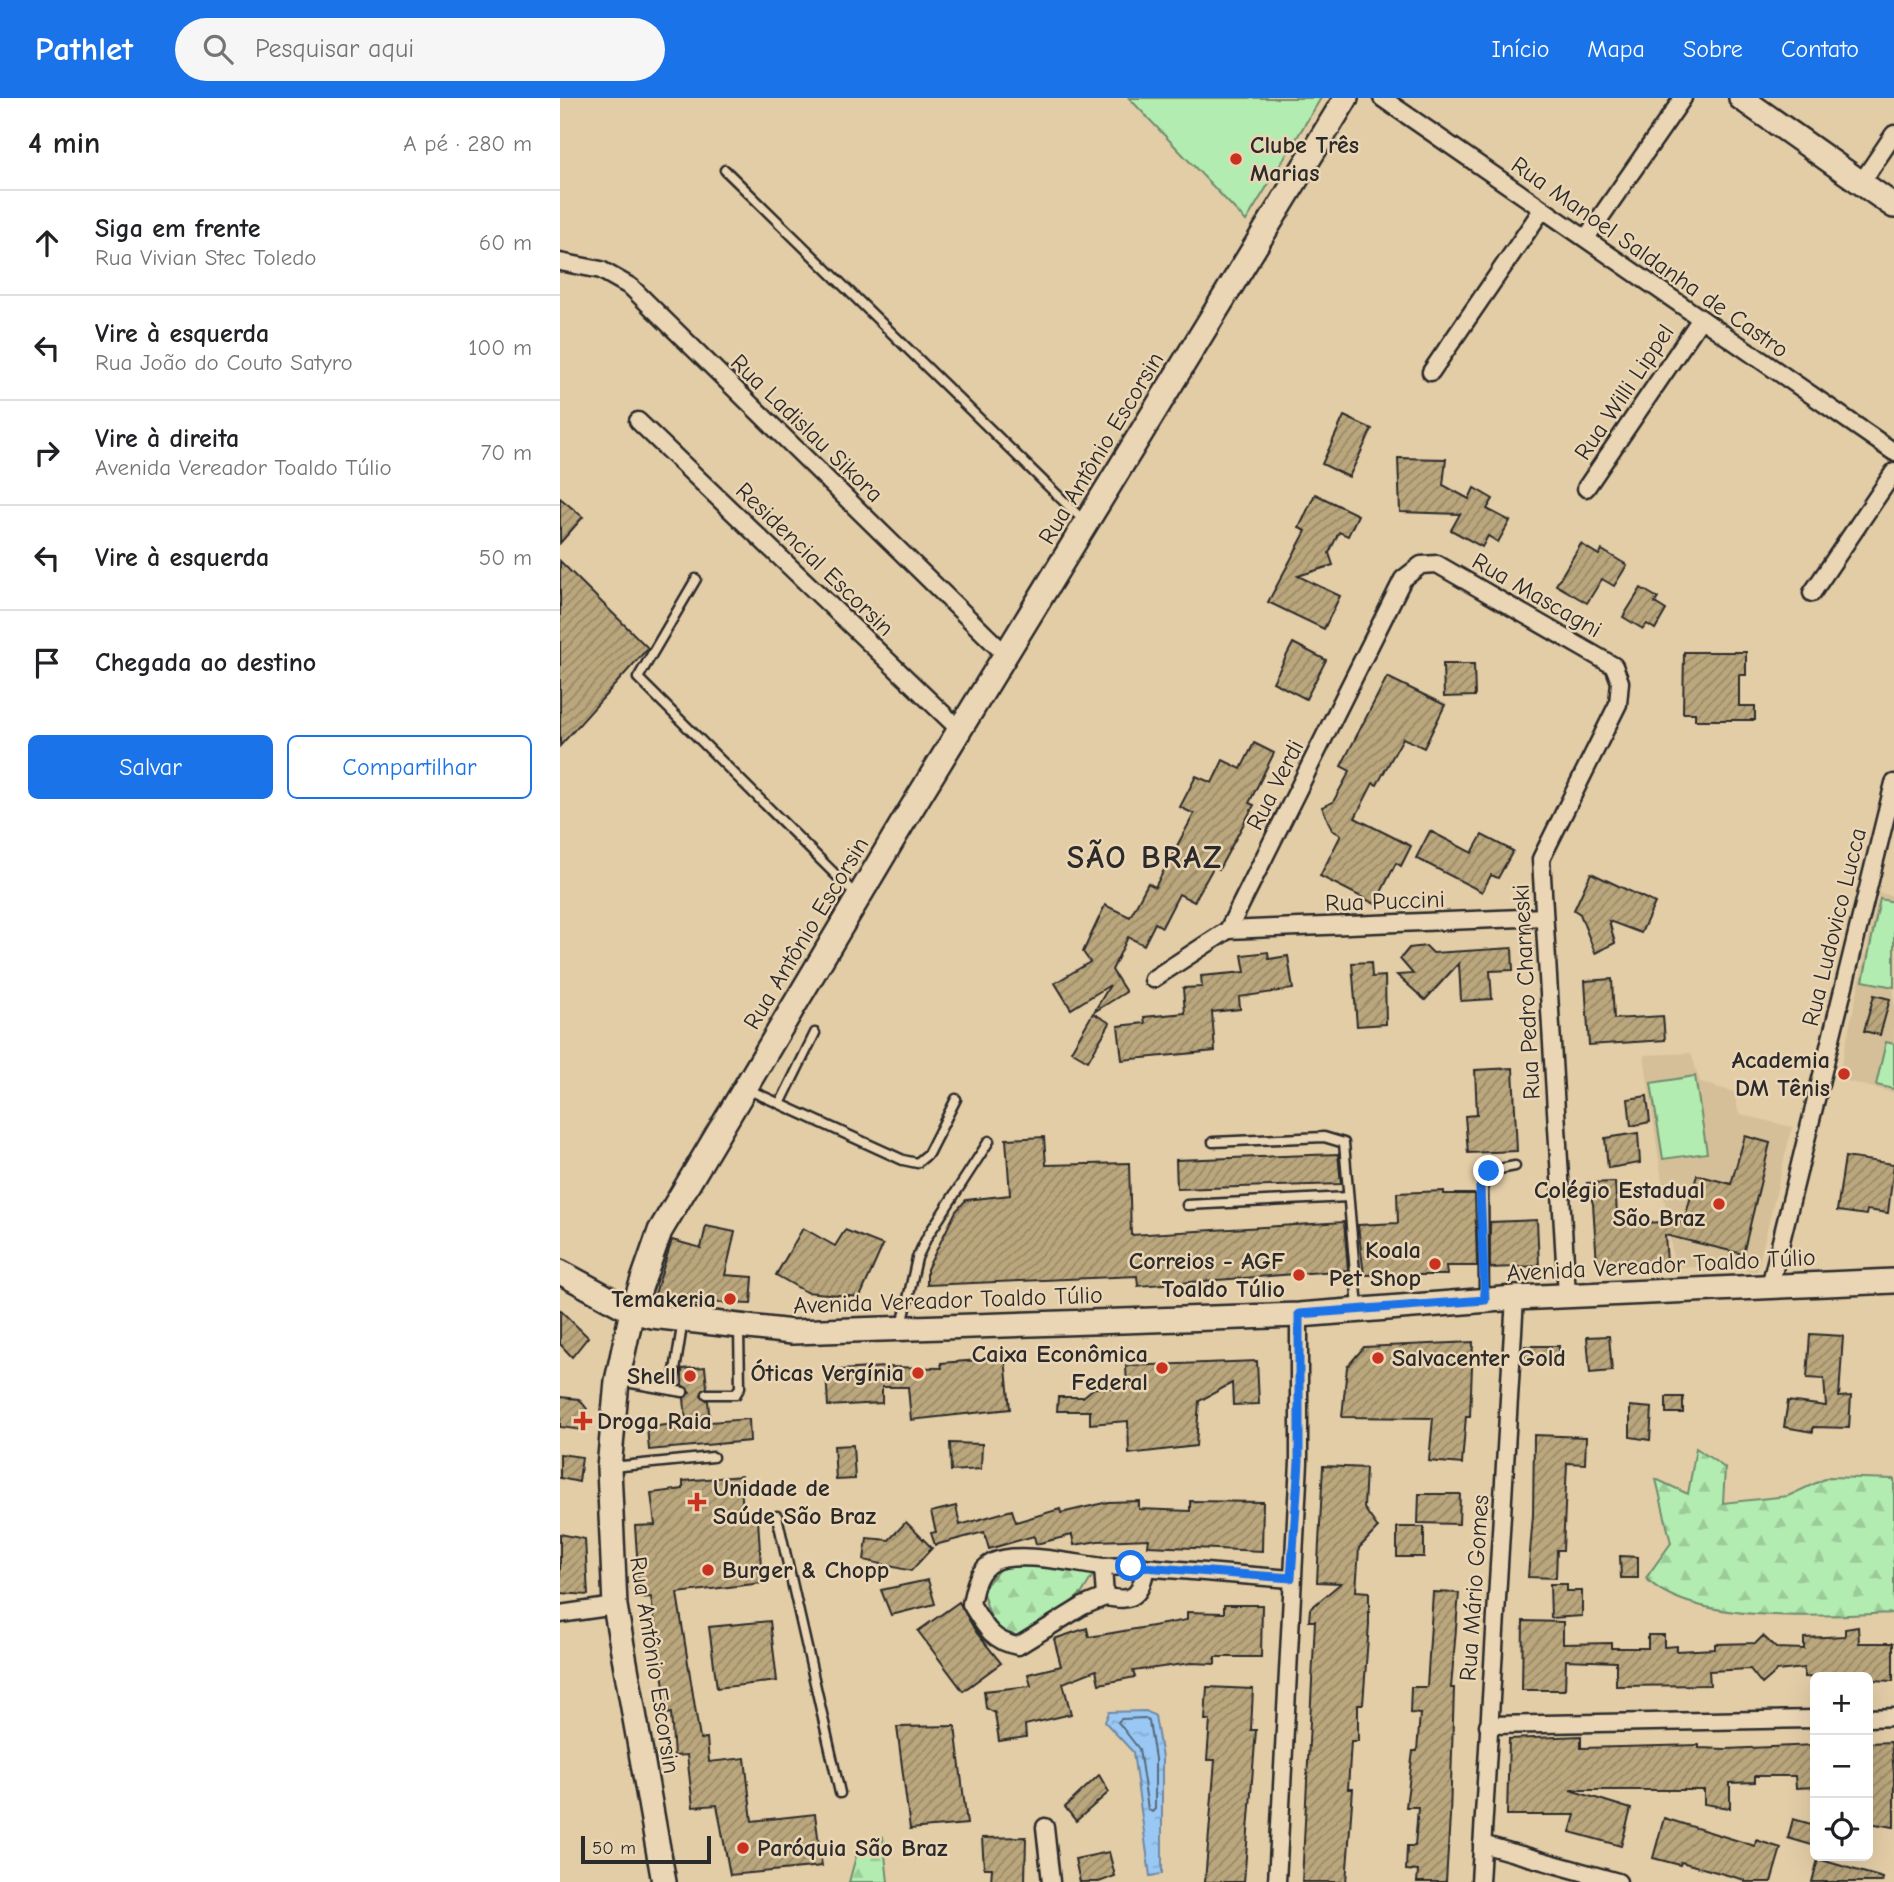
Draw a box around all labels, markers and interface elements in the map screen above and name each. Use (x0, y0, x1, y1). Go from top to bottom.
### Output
search box (175, 18, 665, 81)
text: Pathlet (35, 30, 133, 68)
icon: search (199, 30, 237, 68)
text: Pesquisar aqui (255, 34, 414, 64)
text: Início (1491, 35, 1549, 63)
text: Mapa (1587, 35, 1645, 63)
text: Sobre (1683, 35, 1743, 63)
text: Contato (1781, 35, 1859, 63)
text: 4 min (28, 126, 100, 161)
text: A pé · 280 m (403, 130, 532, 157)
place label: Clube Três Marias (1250, 131, 1359, 187)
street label: Rua Manoel Saldanha de Castro (1506, 150, 1794, 364)
marker: Clube Três Marias (1228, 151, 1244, 167)
text: Siga em frente (95, 214, 261, 244)
icon: ahead (28, 224, 66, 262)
text: 60 m (479, 229, 532, 256)
text: Rua Vivian Stec Toledo (95, 244, 317, 271)
text: Vire à esquerda (95, 319, 269, 349)
street label: Rua Willi Lippel (1568, 319, 1680, 465)
icon: left (28, 329, 66, 367)
text: 100 m (468, 334, 532, 361)
street label: Rua Antônio Escorsin (1033, 347, 1169, 549)
street label: Rua Ladislau Sikora (725, 348, 889, 508)
text: Rua João do Couto Satyro (95, 349, 353, 376)
text: Vire à direita (95, 424, 239, 454)
icon: right (28, 434, 66, 472)
text: 70 m (480, 439, 532, 466)
text: Avenida Vereador Toaldo Túlio (95, 454, 392, 481)
street label: Residencial Escorsin (730, 476, 900, 642)
icon: left (28, 539, 66, 577)
text: Vire à esquerda (95, 543, 269, 573)
text: 50 m (479, 544, 532, 571)
street label: Rua Mascagni (1467, 547, 1607, 643)
icon: arrive (28, 644, 66, 682)
text: Chegada ao destino (95, 648, 316, 678)
button: Salvar (28, 735, 273, 799)
button: Compartilhar (287, 735, 532, 799)
street label: Rua Verdi (1240, 735, 1310, 835)
street label: Rua Ludovico Lucca (1796, 825, 1872, 1029)
street label: Rua Antônio Escorsin (738, 832, 874, 1034)
district label: SÃO BRAZ (1067, 839, 1223, 876)
street label: Rua Pedro Charneski (1506, 883, 1546, 1101)
street label: Rua Puccini (1325, 885, 1445, 917)
place label: Academia DM Tênis (1732, 1046, 1830, 1102)
marker: Academia DM Tênis (1836, 1066, 1852, 1082)
route end (1473, 1155, 1504, 1186)
place label: Colégio Estadual São Braz (1534, 1176, 1706, 1232)
marker: Colégio Estadual São Braz (1711, 1196, 1727, 1212)
place label: Koala Pet Shop (1329, 1236, 1421, 1292)
street label: Avenida Vereador Toaldo Túlio (1506, 1243, 1816, 1287)
place label: Correios - AGF Toaldo Túlio (1129, 1247, 1285, 1303)
marker: Koala Pet Shop (1427, 1256, 1443, 1272)
marker: Correios - AGF Toaldo Túlio (1291, 1267, 1307, 1283)
street label: Avenida Vereador Toaldo Túlio (793, 1281, 1103, 1319)
place label: Temakeria (611, 1285, 716, 1313)
marker: Temakeria (722, 1291, 738, 1307)
place label: Caixa Econômica Federal (972, 1340, 1148, 1396)
place label: Salvacenter Gold (1392, 1344, 1566, 1372)
marker: Salvacenter Gold (1370, 1350, 1386, 1366)
place label: Óticas Vergínia (750, 1359, 904, 1387)
marker: Caixa Econômica Federal (1154, 1360, 1170, 1376)
place label: Shell (627, 1362, 676, 1390)
marker: Óticas Vergínia (910, 1365, 926, 1381)
marker: Shell (682, 1368, 698, 1384)
place label: Droga Raia (597, 1407, 712, 1435)
marker: Droga Raia (575, 1413, 591, 1429)
place label: Unidade de Saúde São Braz (713, 1474, 877, 1530)
marker: Unidade de Saúde São Braz (687, 1492, 707, 1512)
street label: Rua Mário Gomes (1454, 1494, 1494, 1682)
route start (1115, 1550, 1146, 1581)
street label: Rua Antônio Escorsin (624, 1554, 686, 1776)
place label: Burger & Chopp (722, 1556, 889, 1584)
marker: Burger & Chopp (700, 1562, 716, 1578)
map controls (1810, 1672, 1873, 1861)
button: + (1810, 1672, 1873, 1735)
button: − (1810, 1735, 1873, 1798)
button: locate (1810, 1798, 1873, 1861)
scale bar (581, 1833, 710, 1865)
place label: Paróquia São Braz (757, 1834, 948, 1862)
text: 50 m (592, 1837, 636, 1859)
marker: Paróquia São Braz (735, 1840, 751, 1856)

